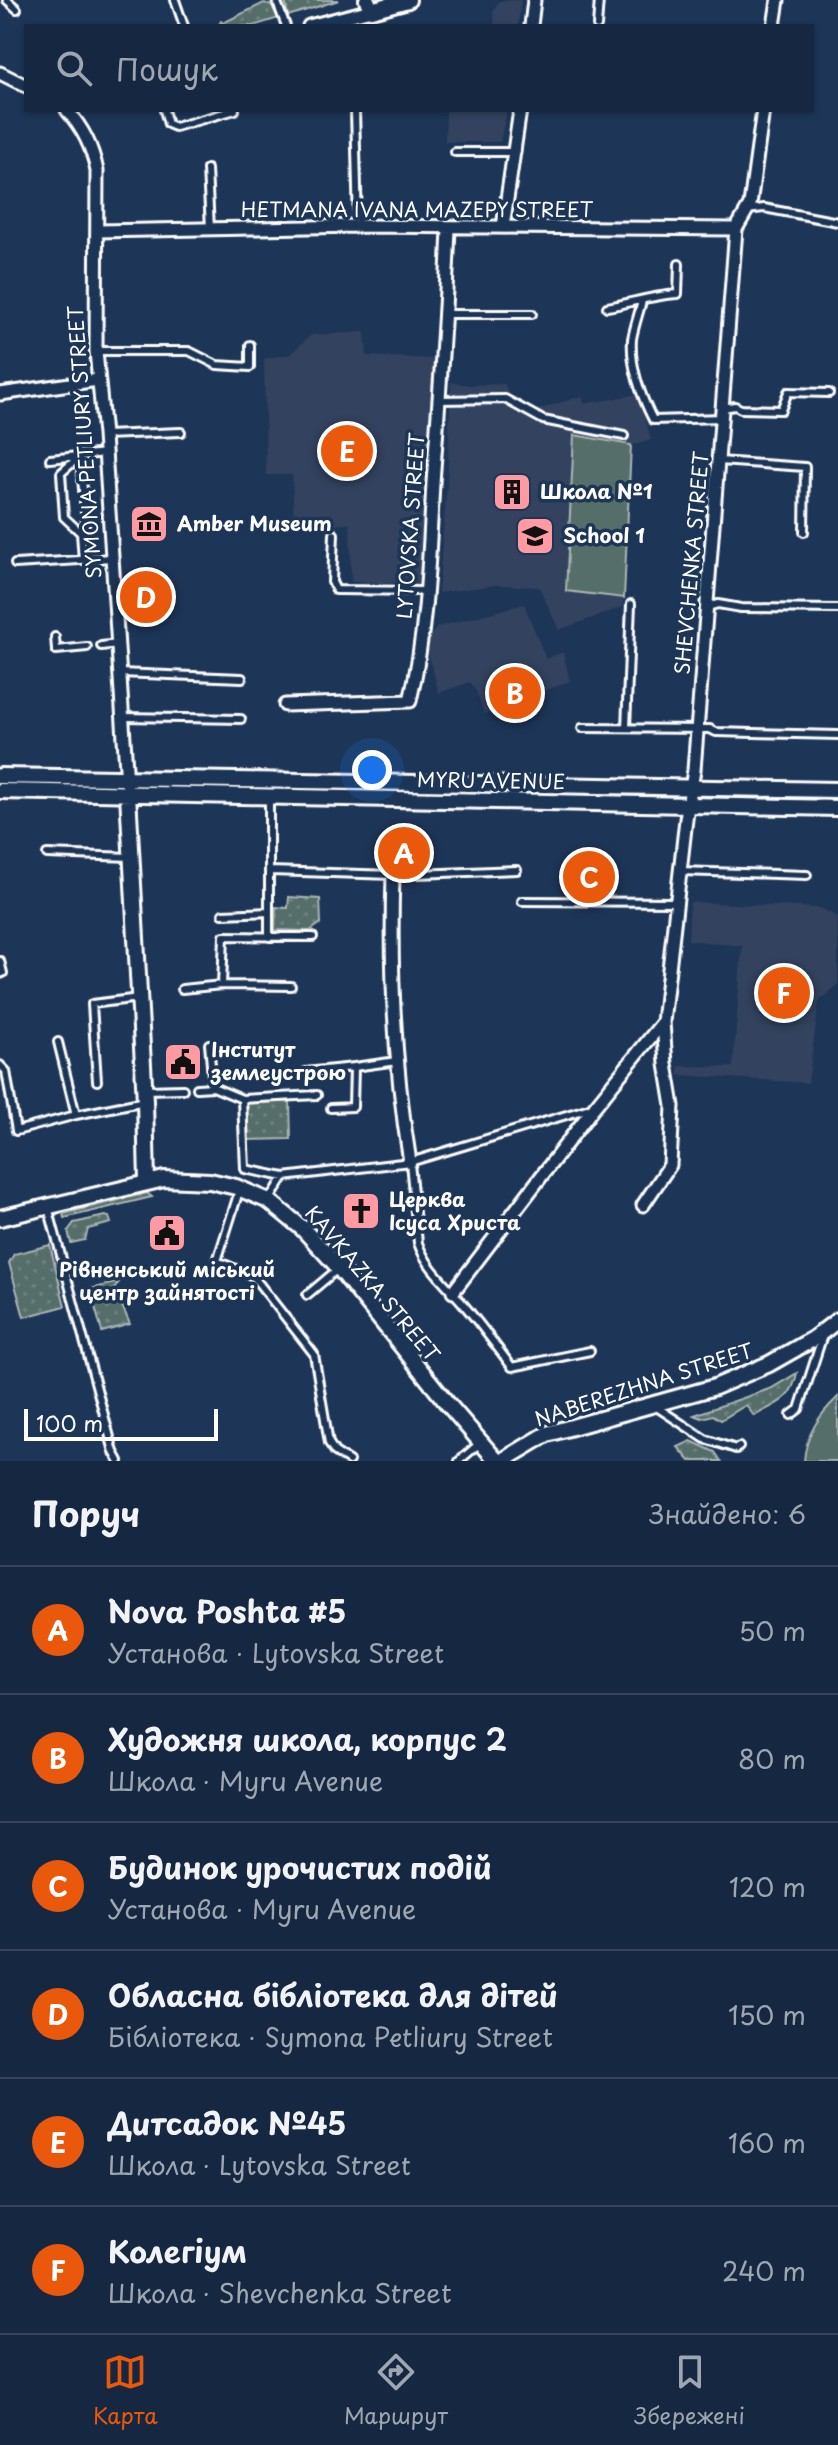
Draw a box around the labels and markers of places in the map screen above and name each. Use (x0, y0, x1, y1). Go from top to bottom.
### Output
pin: E (321, 421, 373, 481)
building icon: Школа №1 (491, 471, 533, 513)
place label: Школа №1 (540, 476, 653, 506)
museum icon: Amber Museum (128, 503, 170, 545)
place label: Amber Museum (177, 508, 332, 538)
school or university icon: School 1 (514, 515, 556, 557)
place label: School 1 (563, 520, 645, 550)
pin: D (120, 567, 172, 627)
pin: B (489, 663, 541, 723)
pin: A (378, 823, 430, 883)
pin: C (563, 847, 615, 907)
pin: F (758, 963, 810, 1023)
place label: Інститут землеустрою (210, 1034, 346, 1087)
public building icon: Інститут землеустрою (162, 1041, 204, 1083)
place label: Церква Ісуса Христа (389, 1184, 521, 1237)
church icon: Церква Ісуса Христа (340, 1190, 382, 1232)
public building icon: Рівненський міський центр зайнятості (146, 1212, 188, 1254)
place label: Рівненський міський центр зайнятості (59, 1254, 275, 1307)

